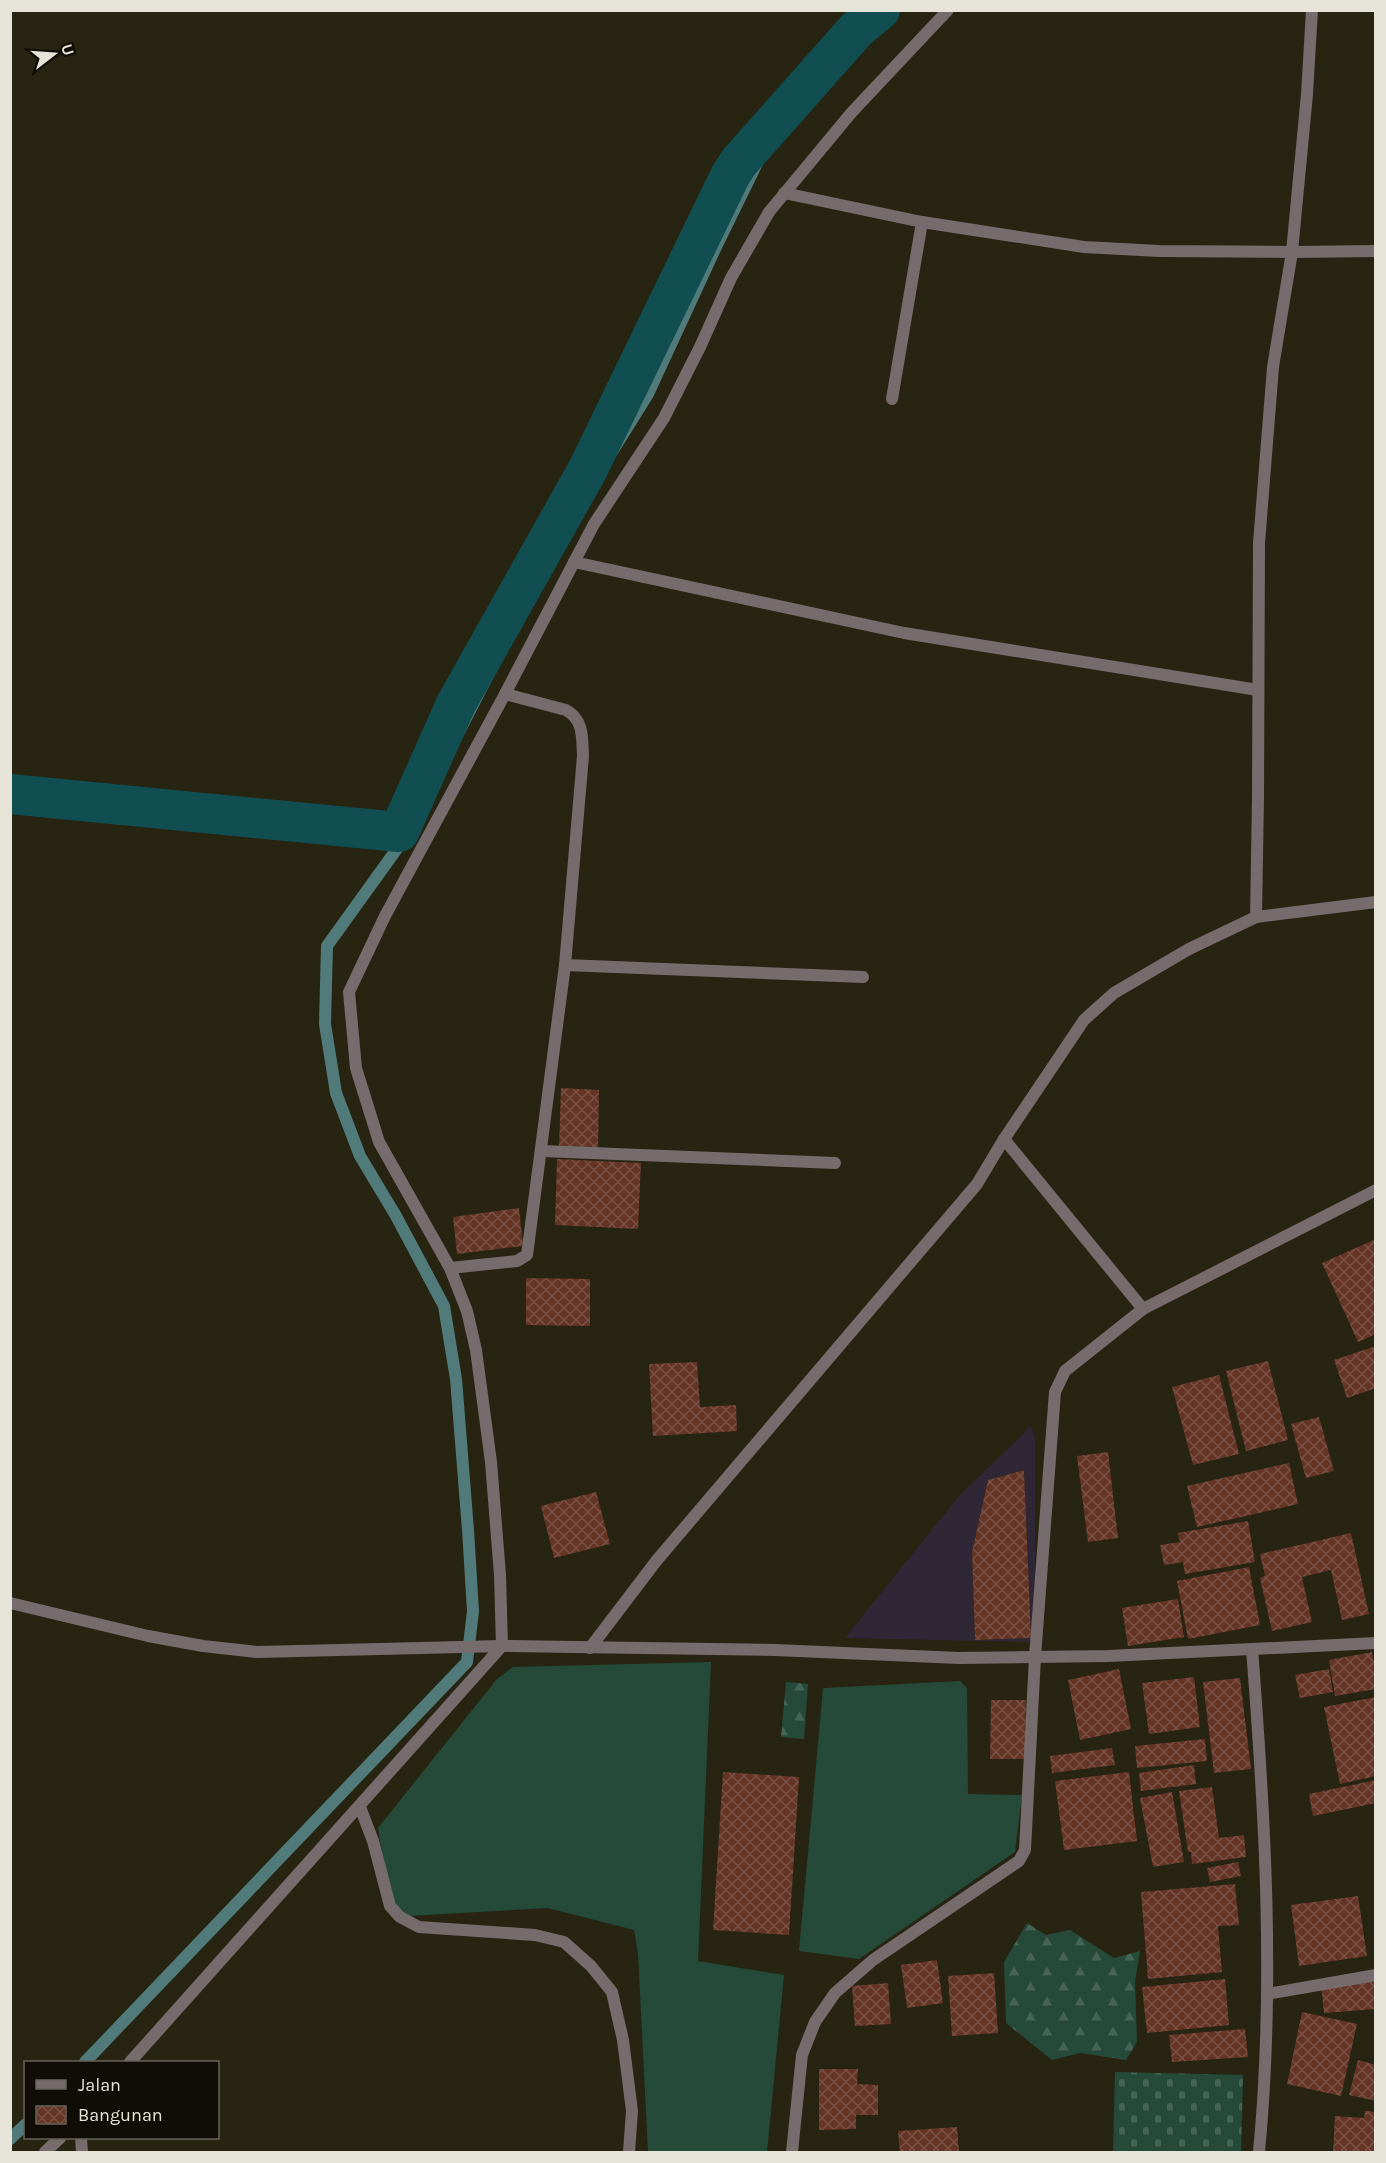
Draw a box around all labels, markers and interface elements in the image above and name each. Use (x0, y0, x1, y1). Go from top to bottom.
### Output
north arrow (24, 24, 84, 84)
text: U (57, 42, 79, 58)
legend (24, 2061, 219, 2139)
text: Jalan (78, 2074, 121, 2096)
text: Bangunan (78, 2104, 163, 2126)

